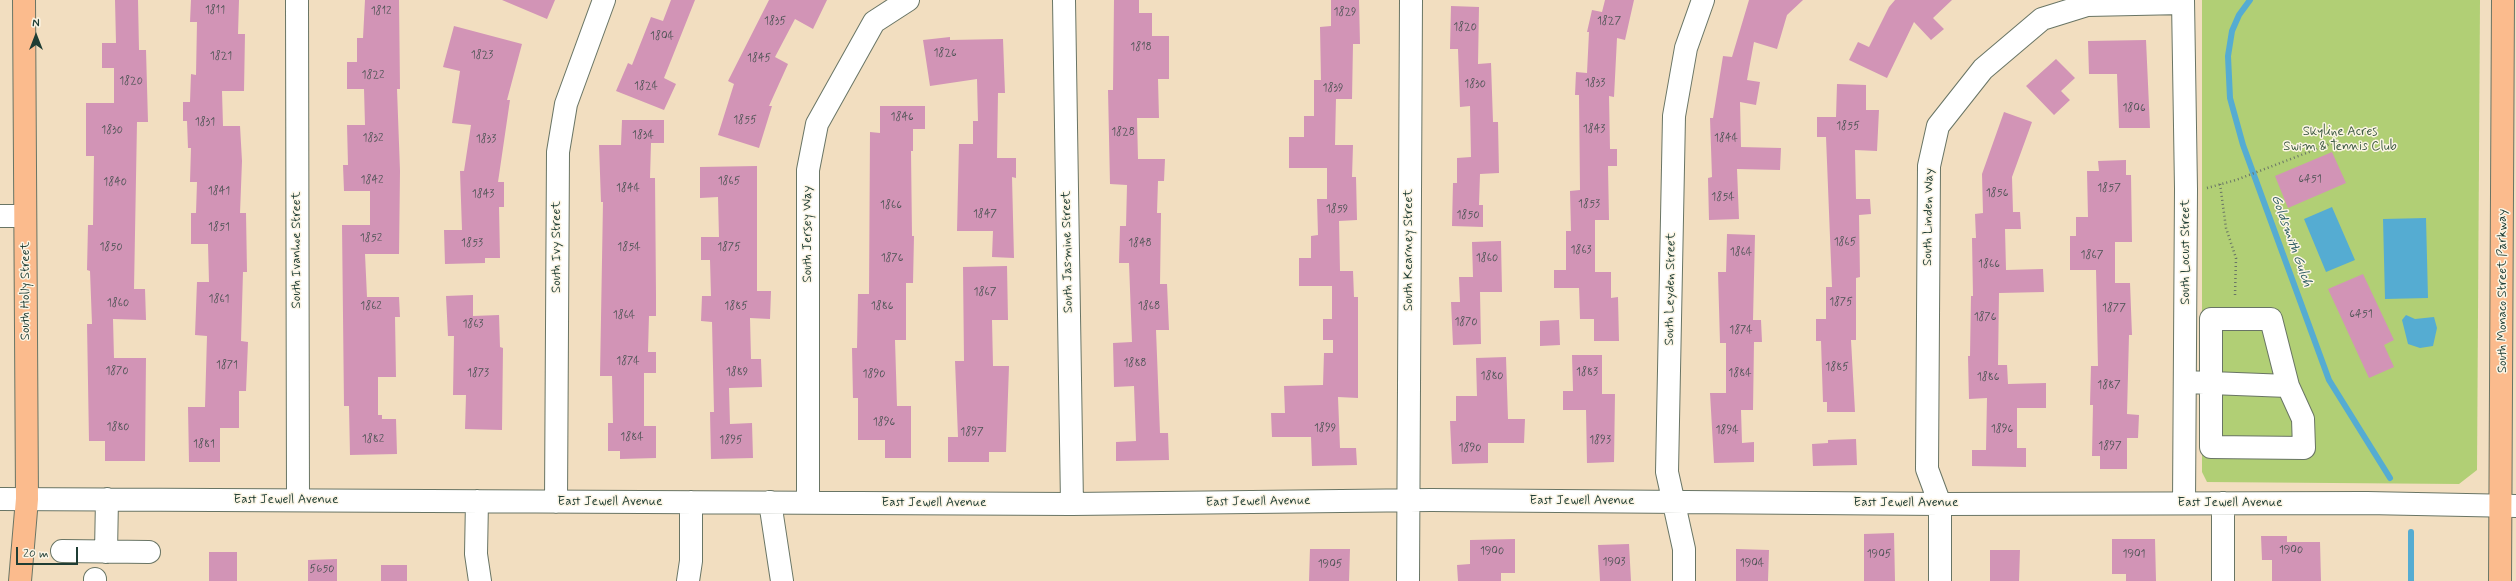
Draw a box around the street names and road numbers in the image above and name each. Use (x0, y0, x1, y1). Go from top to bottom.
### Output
street label: South Linden Way (1920, 168, 1938, 266)
street label: South Jersey Way (800, 186, 816, 282)
street label: South Kearney Street (1401, 189, 1417, 311)
street label: South Jasmine Street (1059, 191, 1077, 313)
street label: South Ivanhoe Street (289, 192, 305, 308)
street label: South Locust Street (2178, 199, 2194, 305)
street label: South Ivy Street (549, 201, 565, 293)
street label: South Monaco Street Parkway (2495, 209, 2511, 373)
street label: South Leyden Street (1662, 233, 1680, 345)
street label: South Holly Street (18, 242, 34, 340)
street label: East Jewell Avenue (234, 492, 338, 508)
street label: East Jewell Avenue (1205, 493, 1311, 511)
street label: East Jewell Avenue (1530, 493, 1634, 509)
street label: East Jewell Avenue (558, 494, 662, 510)
street label: East Jewell Avenue (882, 495, 986, 511)
street label: East Jewell Avenue (1854, 495, 1958, 511)
street label: East Jewell Avenue (2178, 495, 2282, 511)

